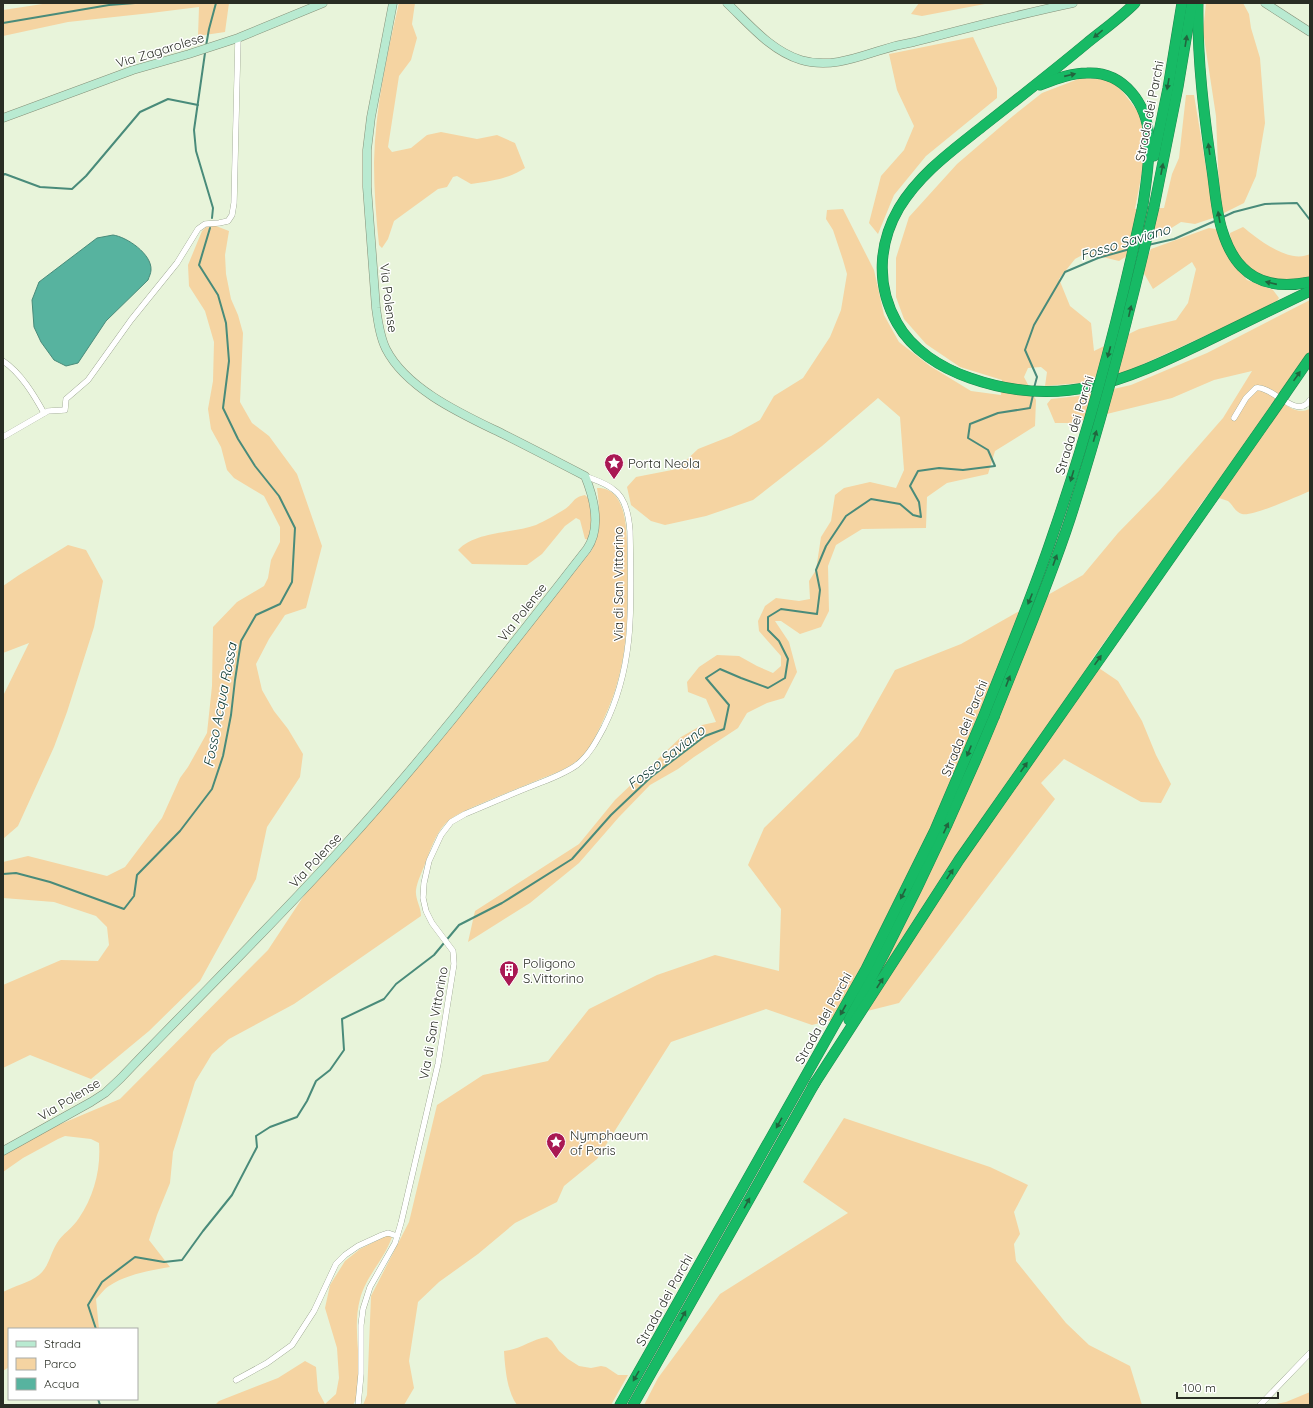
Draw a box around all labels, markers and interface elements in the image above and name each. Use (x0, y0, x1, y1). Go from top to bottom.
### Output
street label: Via Zagarolese (114, 29, 206, 71)
one-way arrow (1093, 30, 1104, 38)
one-way arrow (1183, 35, 1189, 47)
street label: Strada dei Parchi (1131, 59, 1167, 163)
one-way arrow (1064, 72, 1076, 78)
one-way arrow (1165, 78, 1171, 90)
one-way arrow (1206, 143, 1212, 155)
one-way arrow (1160, 162, 1166, 175)
one-way arrow (1216, 211, 1222, 223)
water label: Fosso Saviano (1078, 220, 1173, 264)
street label: Via Polense (377, 263, 401, 333)
one-way arrow (1265, 280, 1277, 286)
one-way arrow (1127, 304, 1133, 317)
one-way arrow (1106, 346, 1112, 358)
one-way arrow (1293, 371, 1301, 381)
street label: Strada dei Parchi (1051, 374, 1097, 476)
one-way arrow (1092, 430, 1098, 442)
place icon: Porta Neola (603, 452, 625, 480)
place label: Porta Neola (628, 455, 700, 471)
one-way arrow (1069, 471, 1075, 483)
street label: Via di San Vittorino (610, 527, 626, 641)
one-way arrow (1053, 553, 1059, 565)
street label: Via Polense (494, 580, 550, 644)
one-way arrow (1026, 594, 1032, 606)
water label: Fosso Acqua Rossa (199, 640, 241, 769)
one-way arrow (1094, 655, 1102, 665)
one-way arrow (1006, 674, 1012, 686)
street label: Strada dei Parchi (937, 677, 991, 779)
water label: Fosso Saviano (624, 721, 709, 793)
one-way arrow (966, 745, 972, 756)
one-way arrow (1020, 761, 1028, 772)
one-way arrow (943, 823, 949, 834)
street label: Via Polense (285, 829, 345, 891)
one-way arrow (946, 868, 954, 879)
one-way arrow (900, 889, 906, 900)
place label: Poligono S.Vittorino (523, 955, 584, 986)
building icon: Poligono S.Vittorino (498, 959, 520, 987)
street label: Via di San Vittorino (415, 965, 451, 1081)
street label: Strada dei Parchi (791, 969, 855, 1067)
one-way arrow (876, 978, 884, 988)
one-way arrow (840, 1004, 847, 1015)
street label: Via Polense (35, 1074, 103, 1124)
one-way arrow (776, 1117, 783, 1129)
place label: Nymphaeum of Paris (570, 1127, 648, 1158)
place icon: Nymphaeum of Paris (545, 1131, 567, 1159)
one-way arrow (744, 1197, 751, 1208)
street label: Strada dei Parchi (632, 1251, 696, 1349)
one-way arrow (680, 1310, 687, 1322)
legend (8, 1328, 138, 1400)
text: Strada (44, 1336, 81, 1351)
text: Parco (44, 1356, 76, 1371)
one-way arrow (633, 1370, 640, 1382)
scale bar (1177, 1374, 1278, 1400)
text: Acqua (44, 1376, 79, 1391)
text: 100 m (1183, 1380, 1216, 1395)

